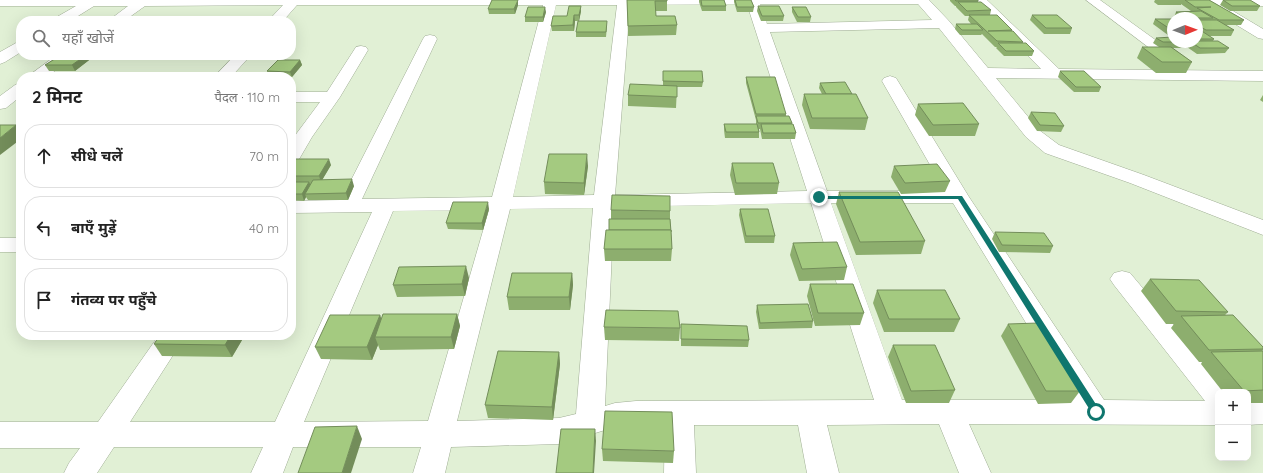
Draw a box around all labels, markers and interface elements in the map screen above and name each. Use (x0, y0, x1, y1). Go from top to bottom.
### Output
north arrow (1167, 12, 1203, 48)
search box (16, 16, 296, 60)
icon: search (30, 27, 52, 49)
text: यहाँ खोजें (62, 28, 114, 47)
text: 2 मिनट (32, 86, 82, 107)
text: पैदल · 110 m (215, 89, 280, 105)
icon: ahead (33, 145, 55, 167)
text: सीधे चलें (71, 146, 122, 165)
text: 70 m (249, 148, 279, 164)
route end (810, 188, 828, 206)
icon: left (33, 217, 55, 239)
text: बाएँ मुड़ें (71, 218, 116, 237)
text: 40 m (249, 220, 279, 236)
icon: arrive (33, 289, 55, 311)
text: गंतव्य पर पहुँचे (71, 290, 157, 309)
map controls (1215, 389, 1251, 461)
button: + (1215, 389, 1251, 425)
route start (1087, 403, 1105, 421)
button: − (1215, 425, 1251, 461)

